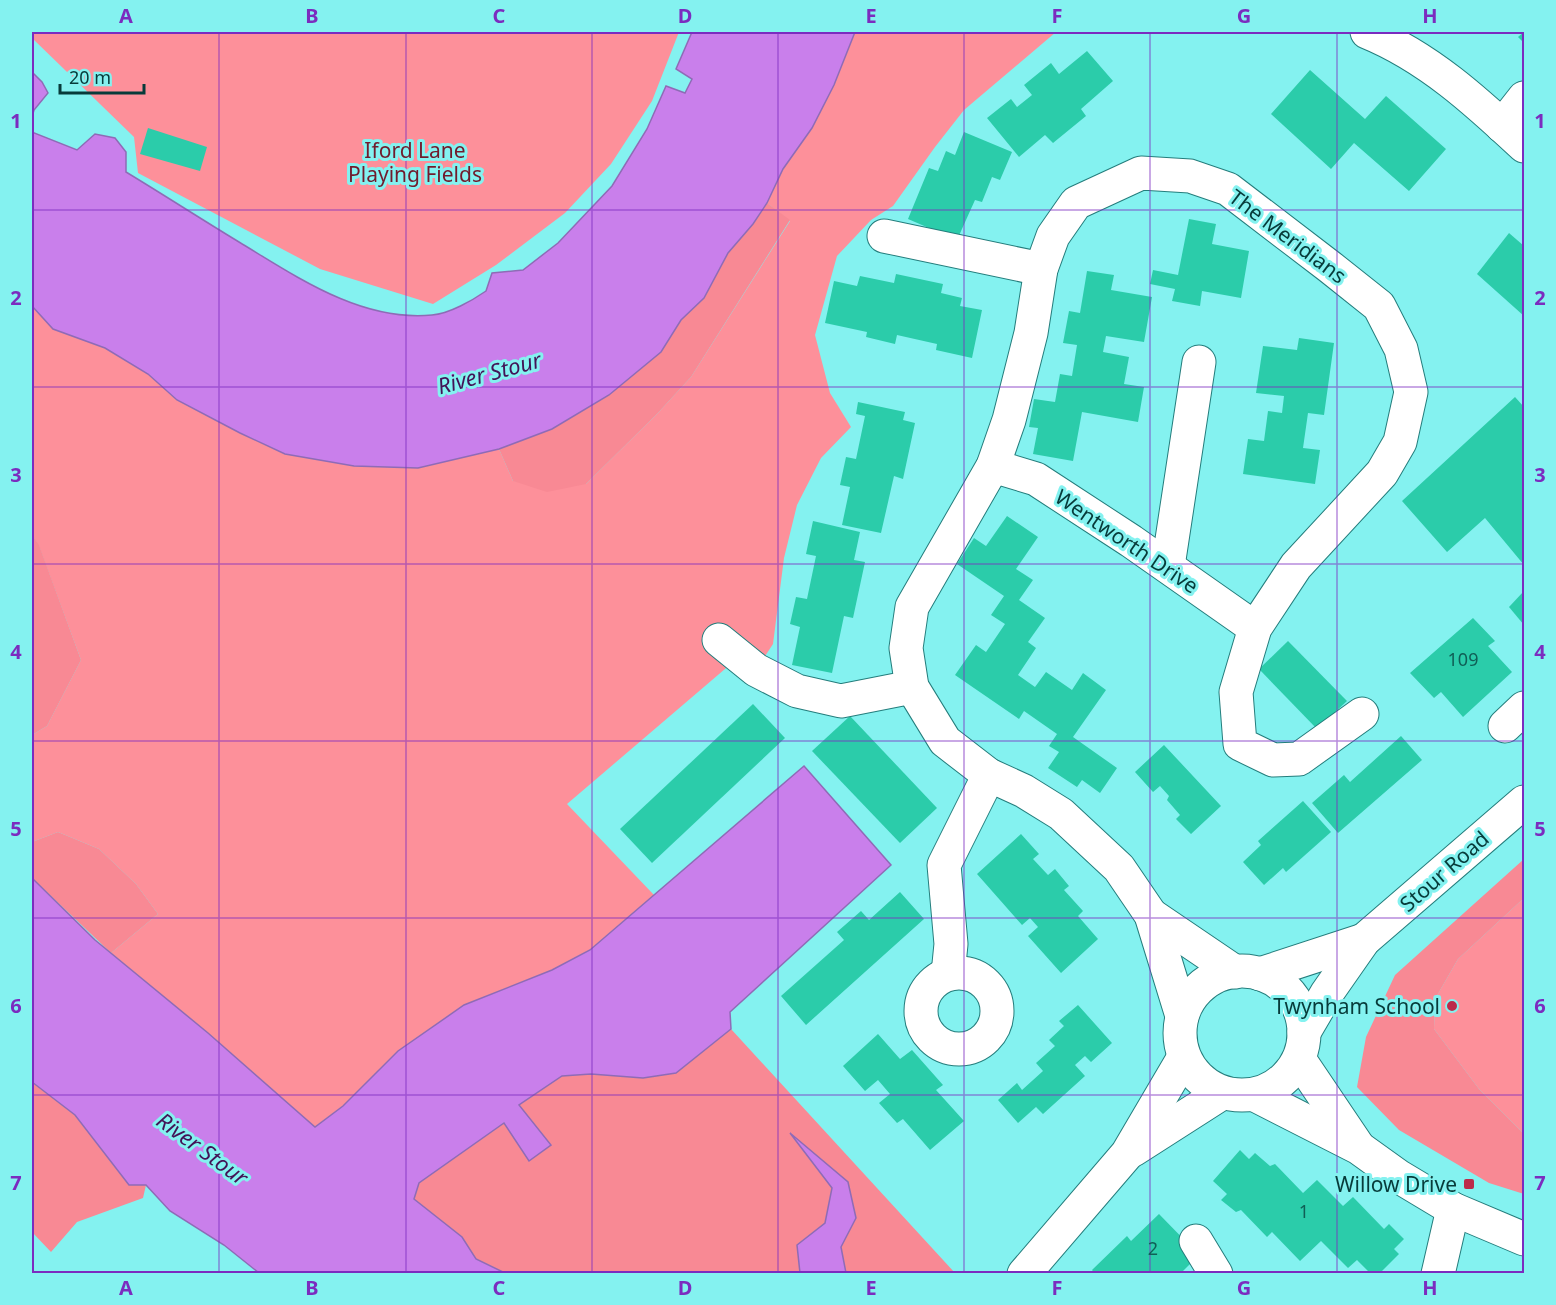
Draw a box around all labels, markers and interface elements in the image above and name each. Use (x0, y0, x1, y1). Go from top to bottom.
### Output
text: A (119, 2, 133, 29)
text: B (305, 2, 319, 29)
text: C (493, 2, 506, 29)
text: D (678, 2, 692, 29)
text: E (865, 2, 877, 29)
text: F (1052, 2, 1062, 29)
text: G (1237, 2, 1251, 29)
text: H (1422, 2, 1438, 29)
scale bar (60, 57, 144, 95)
text: 20 m (69, 65, 111, 89)
text: 1 (10, 107, 22, 134)
text: 1 (1534, 107, 1546, 134)
park label: Iford Lane Playing Fields (348, 136, 482, 188)
street label: The Meridians (1224, 183, 1352, 289)
text: 2 (10, 284, 22, 311)
text: 2 (1534, 284, 1546, 311)
water label: River Stour (434, 343, 545, 400)
text: 3 (10, 461, 22, 488)
text: 3 (1534, 461, 1546, 488)
street label: Wentworth Drive (1050, 483, 1204, 599)
text: 4 (10, 638, 22, 665)
text: 4 (1534, 638, 1546, 665)
house number: 109 (1448, 647, 1478, 671)
text: 5 (10, 815, 22, 842)
text: 5 (1534, 815, 1546, 842)
street label: Stour Road (1394, 825, 1494, 917)
text: 6 (10, 992, 22, 1019)
place label: Twynham School (1273, 992, 1440, 1020)
text: 6 (1534, 992, 1546, 1019)
marker: Twynham School (1445, 999, 1459, 1013)
water label: River Stour (151, 1105, 256, 1192)
text: 7 (10, 1169, 22, 1196)
text: 7 (1534, 1169, 1546, 1196)
place label: Willow Drive (1335, 1170, 1457, 1198)
marker: Willow Drive (1462, 1177, 1476, 1191)
house number: 1 (1299, 1199, 1309, 1223)
house number: 2 (1148, 1236, 1158, 1260)
text: A (119, 1274, 133, 1301)
text: B (305, 1274, 319, 1301)
text: C (493, 1274, 506, 1301)
text: D (678, 1274, 692, 1301)
text: E (865, 1274, 877, 1301)
text: F (1052, 1274, 1062, 1301)
text: G (1237, 1274, 1251, 1301)
text: H (1422, 1274, 1438, 1301)

